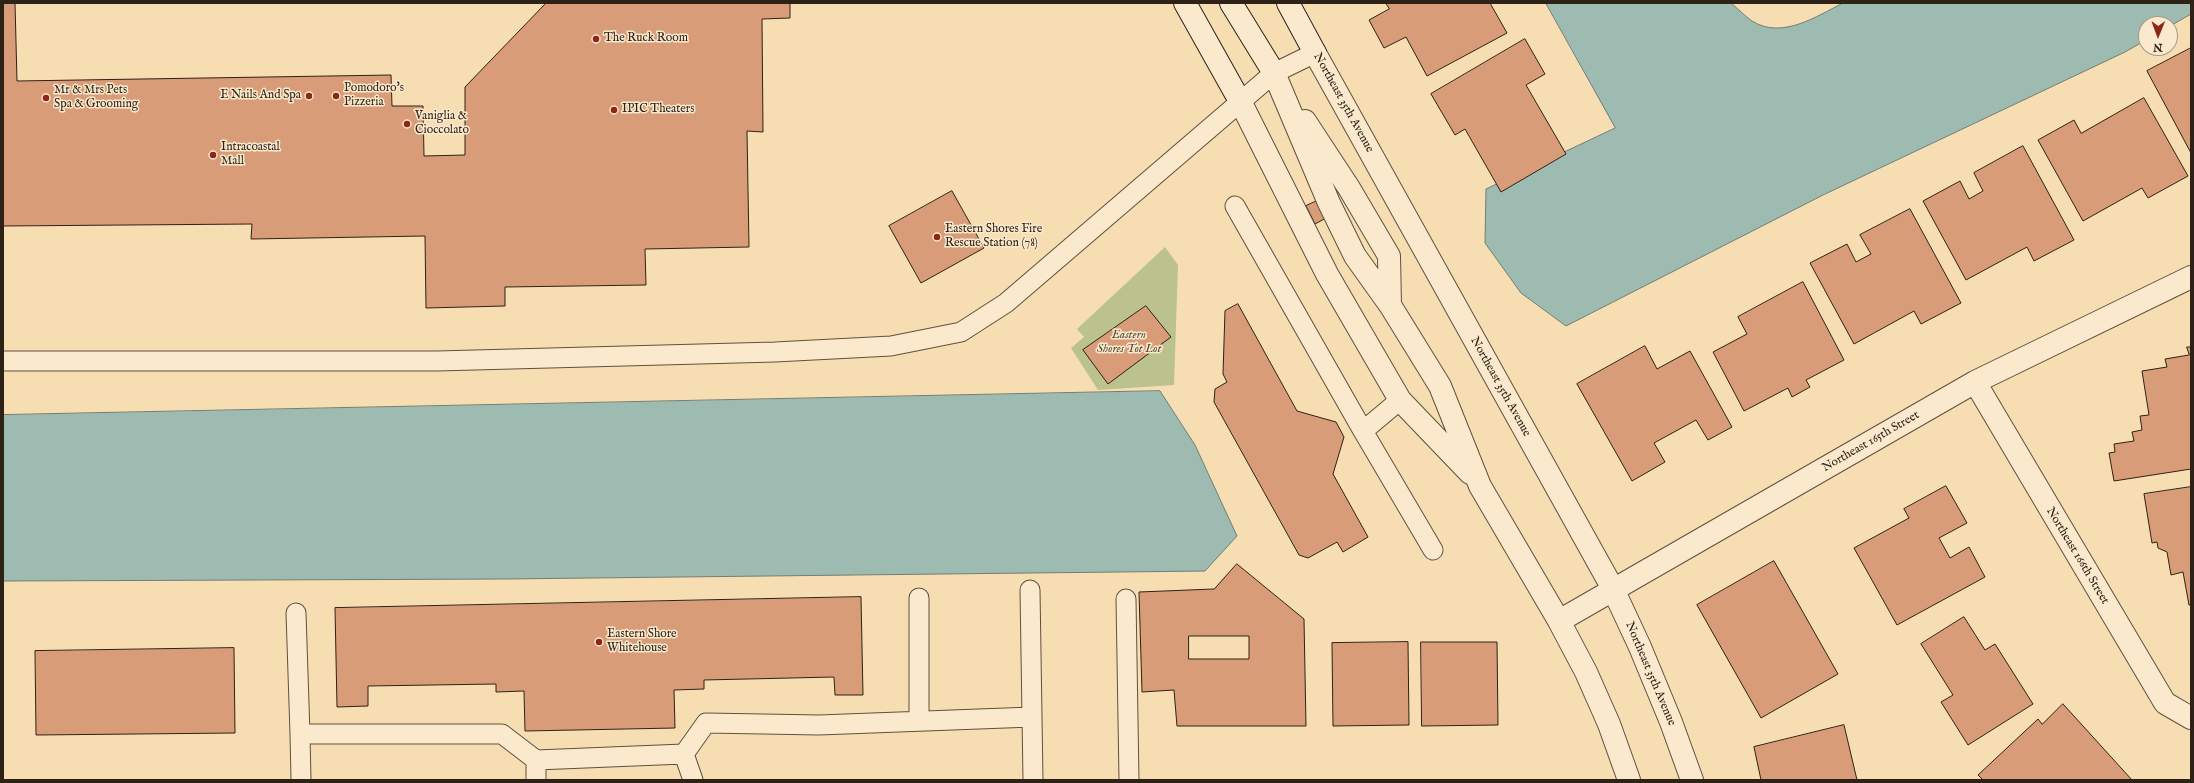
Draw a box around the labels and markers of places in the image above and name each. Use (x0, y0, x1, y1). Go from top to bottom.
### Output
place label: The Ruck Room (604, 32, 688, 46)
marker: The Ruck Room (591, 34, 601, 44)
place label: Pomodoro's Pizzeria (344, 82, 404, 110)
place label: Mr & Mrs Pets Spa & Grooming (54, 84, 138, 112)
place label: E Nails And Spa (220, 89, 301, 103)
marker: E Nails And Spa (304, 91, 314, 101)
marker: Pomodoro's Pizzeria (331, 91, 341, 101)
marker: Mr & Mrs Pets Spa & Grooming (41, 93, 51, 103)
place label: IPIC Theaters (622, 103, 694, 117)
marker: IPIC Theaters (609, 105, 619, 115)
place label: Vaniglia & Cioccolato (415, 110, 469, 138)
marker: Vaniglia & Cioccolato (402, 119, 412, 129)
place label: Intracoastal Mall (221, 141, 280, 169)
marker: Intracoastal Mall (208, 150, 218, 160)
place label: Eastern Shores Fire Rescue Station (78) (945, 223, 1042, 251)
marker: Eastern Shores Fire Rescue Station (78) (932, 232, 942, 242)
place label: Eastern Shore Whitehouse (607, 628, 677, 656)
marker: Eastern Shore Whitehouse (594, 637, 604, 647)

